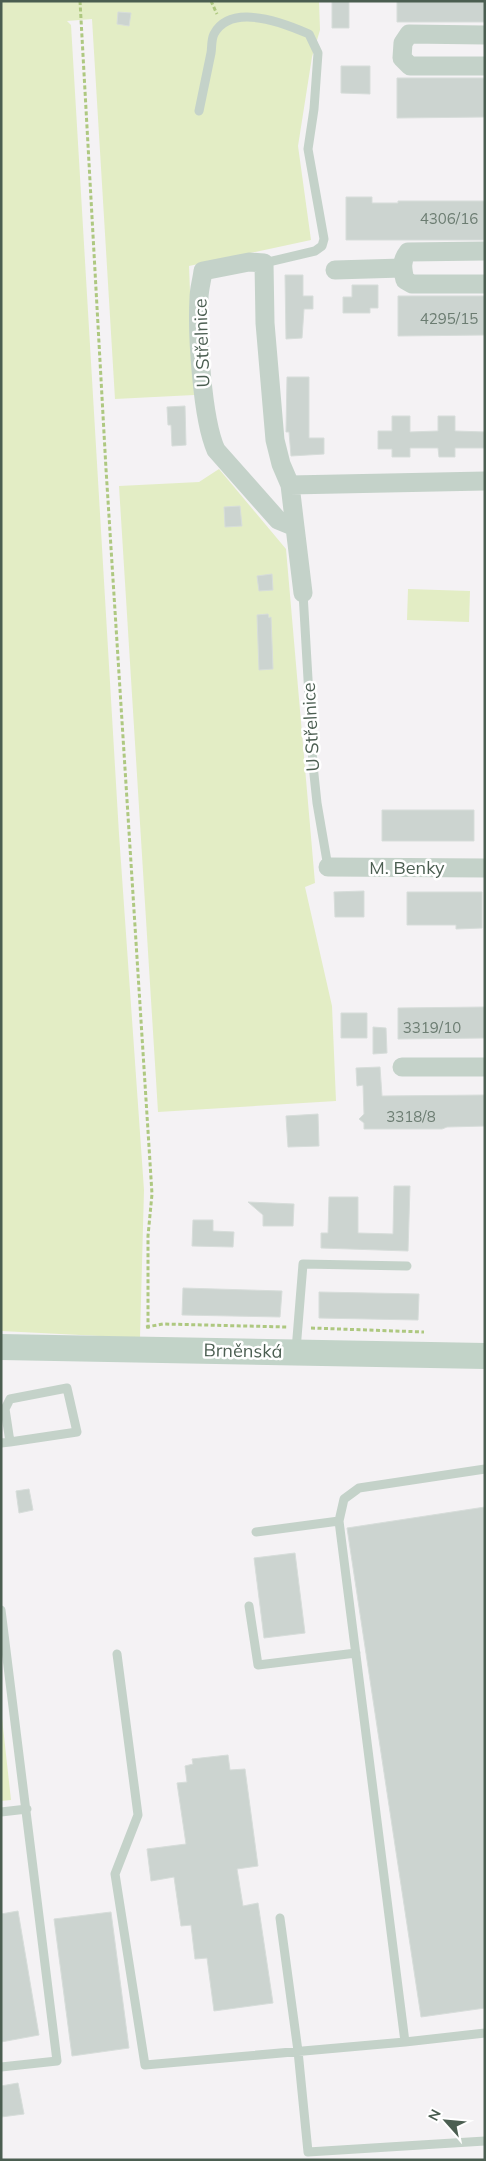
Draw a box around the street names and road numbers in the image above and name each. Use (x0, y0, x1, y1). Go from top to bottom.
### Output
street label: U Střelnice (188, 298, 215, 388)
street label: U Střelnice (297, 682, 324, 772)
street label: M. Benky (369, 856, 445, 879)
street label: Brněnská (203, 1338, 283, 1363)

